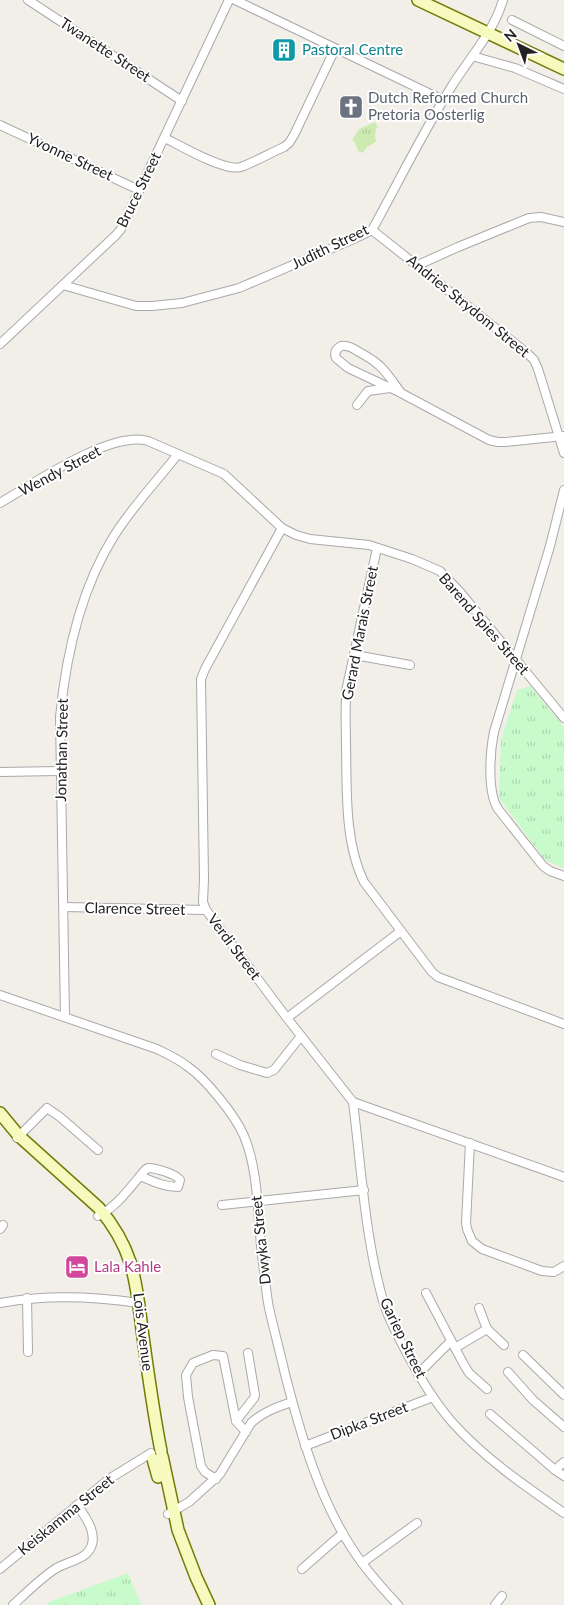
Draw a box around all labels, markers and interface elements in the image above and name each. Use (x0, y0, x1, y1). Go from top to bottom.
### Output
street label: Twanette Street (57, 13, 155, 85)
north arrow (494, 20, 544, 70)
text: N (500, 25, 520, 45)
building icon: Pastoral Centre (271, 37, 297, 63)
place label: Pastoral Centre (302, 40, 403, 58)
place label: Dutch Reformed Church Pretoria Oosterlig (368, 88, 528, 123)
church icon: Dutch Reformed Church Pretoria Oosterlig (338, 94, 364, 120)
street label: Yvonne Street (25, 128, 117, 184)
street label: Bruce Street (112, 148, 164, 230)
street label: Judith Street (288, 219, 372, 273)
street label: Andries Strydom Street (404, 250, 534, 361)
street label: Wendy Street (16, 441, 104, 499)
street label: Gerard Marais Street (337, 564, 381, 701)
street label: Barend Spies Street (436, 569, 534, 678)
street label: Jonathan Street (51, 698, 71, 802)
street label: Clarence Street (84, 898, 186, 918)
street label: Verdi Street (204, 910, 266, 983)
street label: Dwyka Street (246, 1194, 274, 1285)
hotel icon: Lala Kahle (64, 1254, 90, 1280)
place label: Lala Kahle (94, 1257, 161, 1275)
street label: Lois Avenue (130, 1292, 158, 1372)
street label: Gariep Street (377, 1294, 431, 1381)
street label: Dipka Street (327, 1397, 411, 1443)
street label: Keiskamma Street (14, 1470, 117, 1558)

